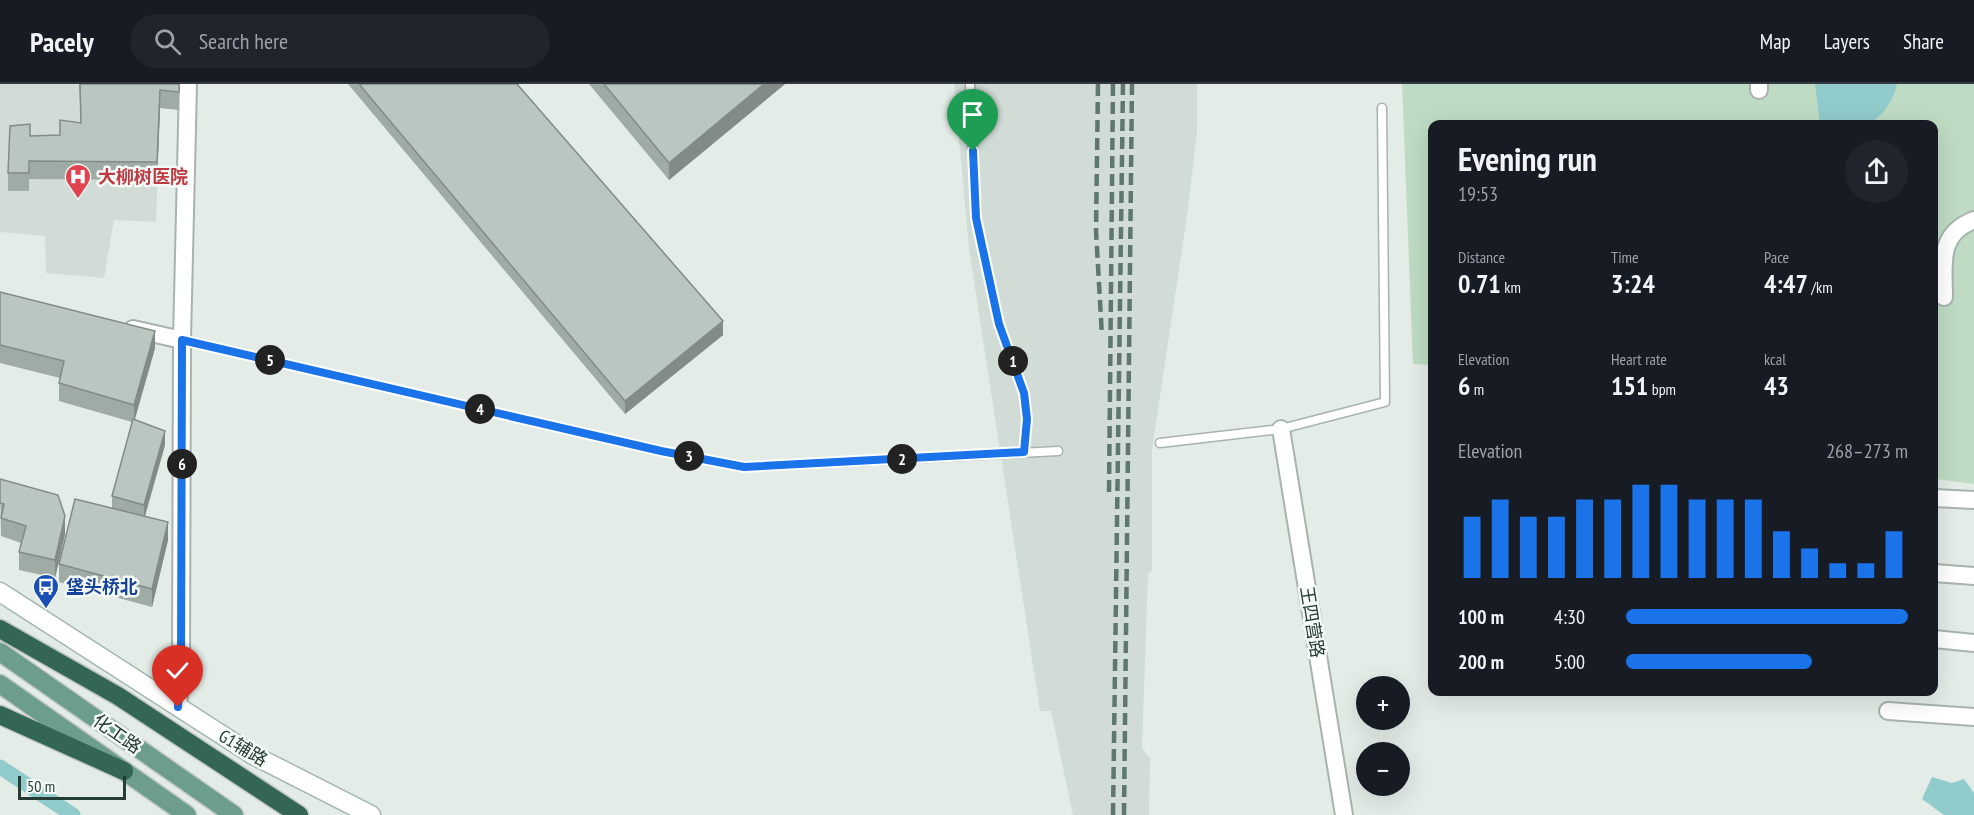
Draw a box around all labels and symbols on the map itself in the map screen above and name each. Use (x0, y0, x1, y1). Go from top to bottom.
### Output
pin (947, 89, 998, 151)
hospital icon: 大柳树医院 (63, 162, 93, 200)
place label: 大柳树医院 (98, 165, 188, 188)
pin: 5 (255, 345, 285, 375)
pin: 1 (998, 346, 1028, 376)
pin: 4 (465, 394, 495, 424)
pin: 3 (674, 441, 704, 471)
pin: 2 (887, 444, 917, 474)
pin: 6 (167, 449, 197, 479)
bus stop icon: 垡头桥北 (31, 572, 61, 610)
place label: 垡头桥北 (66, 575, 138, 598)
street label: 王四营路 (1296, 585, 1329, 659)
pin (152, 645, 203, 707)
street label: 化工路 (89, 709, 146, 758)
street label: G1辅路 (215, 724, 272, 771)
scale bar (18, 773, 126, 800)

